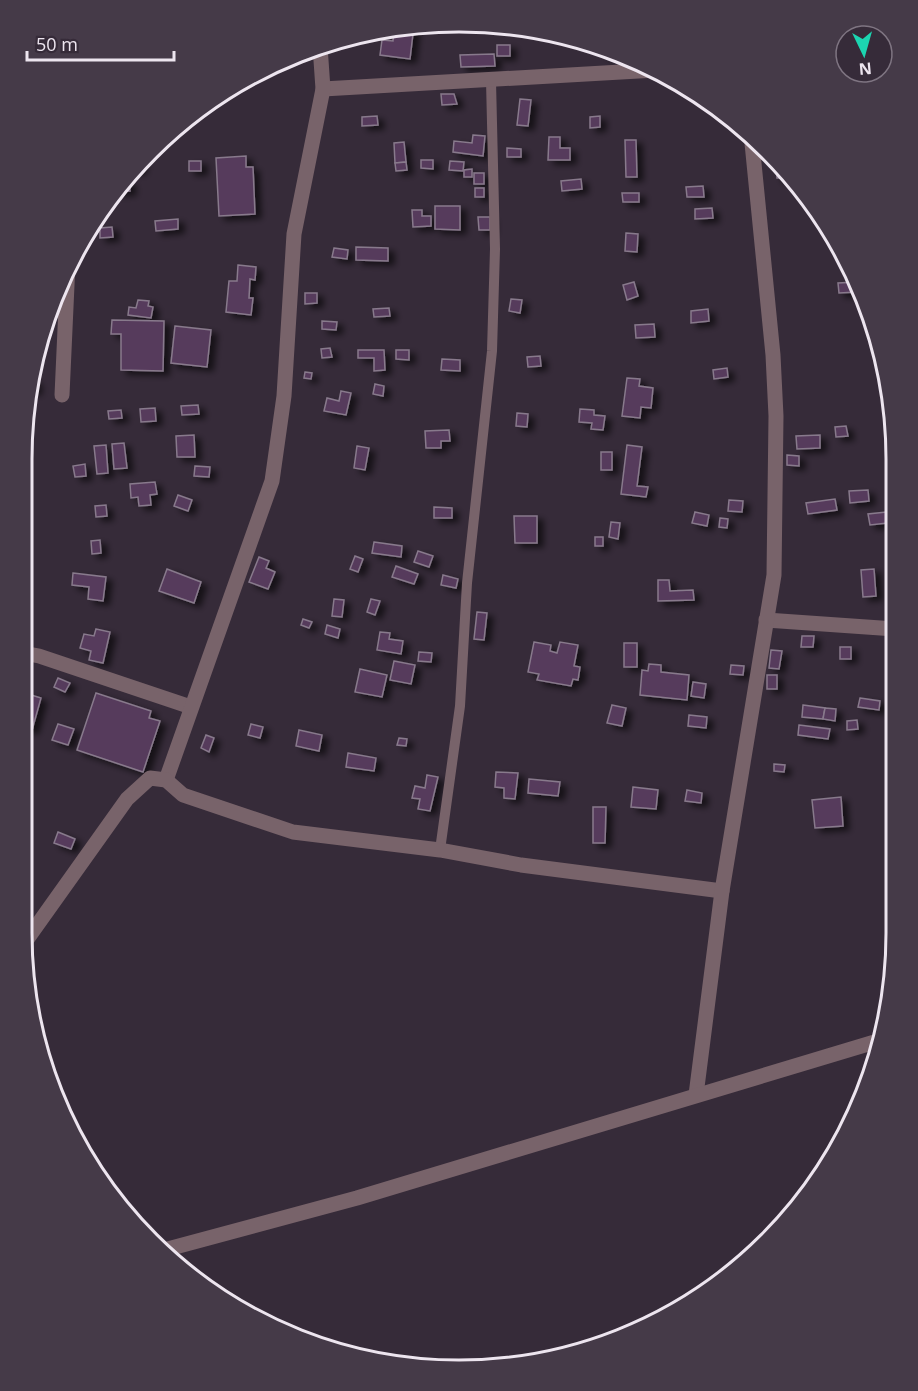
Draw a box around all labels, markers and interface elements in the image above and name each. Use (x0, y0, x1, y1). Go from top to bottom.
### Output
scale bar (27, 24, 174, 62)
north arrow (834, 24, 894, 84)
text: 50 m (36, 32, 78, 56)
text: N (858, 57, 873, 80)

